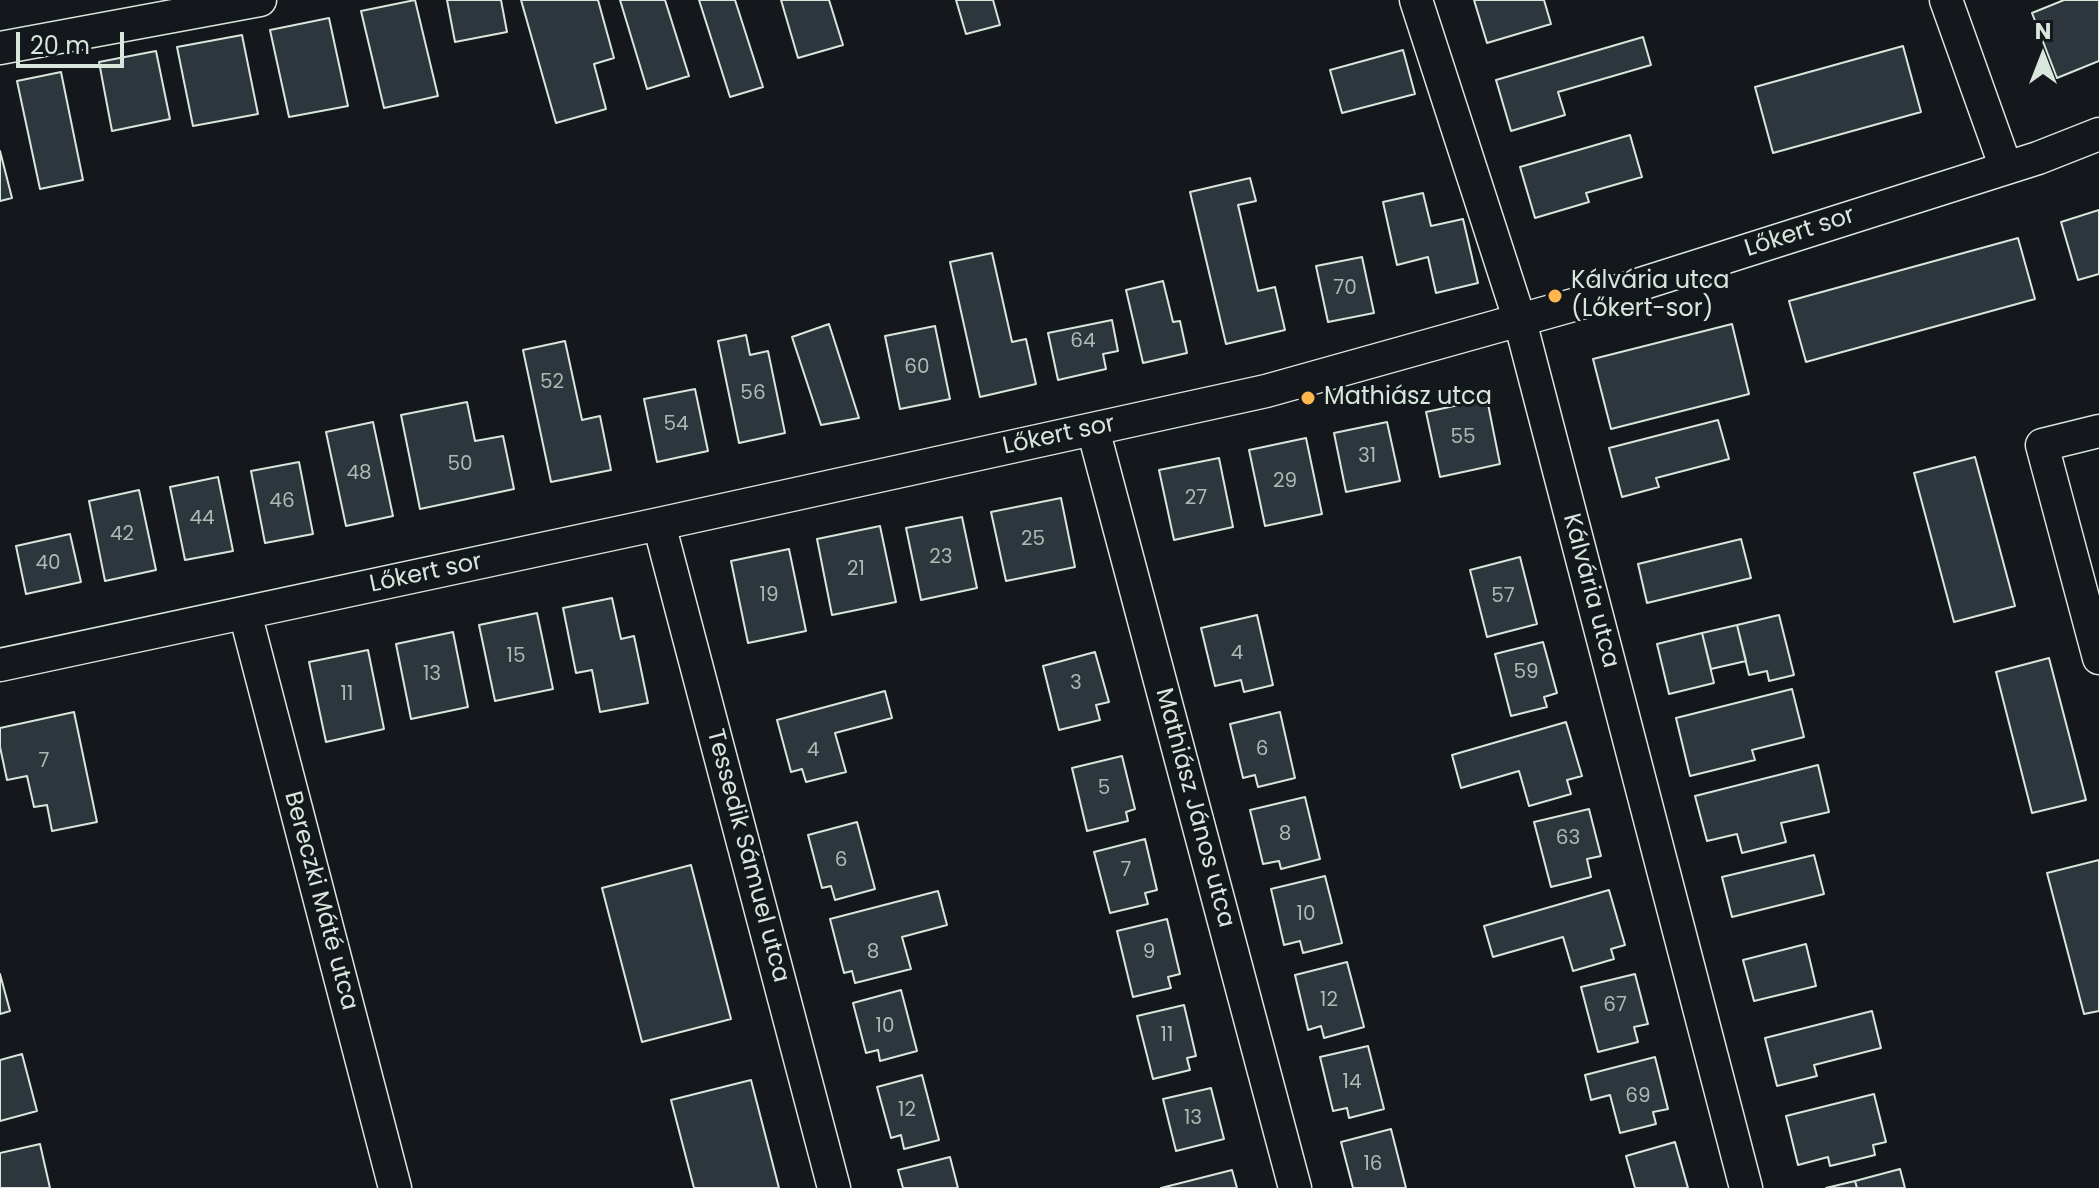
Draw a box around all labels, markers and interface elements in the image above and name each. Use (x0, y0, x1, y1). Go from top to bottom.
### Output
scale bar (20, 16, 128, 66)
north arrow (2003, 16, 2083, 96)
text: N (2035, 16, 2051, 47)
text: 20 m (30, 29, 90, 62)
street label: Lőkert sor (1741, 202, 1859, 264)
place label: Kálvária utca (Lőkert-sor) (1571, 268, 1730, 324)
house number: 70 (1333, 277, 1357, 301)
marker: Kálvária utca (Lőkert-sor) (1546, 287, 1564, 305)
house number: 64 (1070, 330, 1096, 354)
house number: 60 (904, 356, 930, 380)
house number: 52 (540, 371, 564, 395)
house number: 56 (740, 382, 766, 406)
place label: Mathiász utca (1324, 384, 1492, 412)
marker: Mathiász utca (1299, 389, 1317, 407)
street label: Lőkert sor (1000, 410, 1118, 462)
house number: 54 (663, 413, 689, 437)
house number: 55 (1450, 426, 1476, 450)
house number: 31 (1358, 445, 1376, 469)
house number: 50 (447, 453, 473, 477)
house number: 48 (346, 462, 372, 486)
house number: 29 (1273, 470, 1297, 494)
house number: 27 (1185, 487, 1207, 511)
house number: 46 (269, 490, 295, 514)
house number: 44 (189, 507, 215, 531)
street label: Kálvária utca (1556, 511, 1624, 671)
house number: 42 (110, 523, 134, 547)
house number: 25 (1021, 528, 1045, 552)
house number: 23 (929, 546, 953, 570)
street label: Lőkert sor (367, 548, 485, 600)
house number: 40 (35, 552, 61, 576)
house number: 21 (847, 558, 865, 582)
house number: 19 (760, 584, 778, 608)
house number: 57 (1491, 585, 1515, 609)
house number: 4 (1231, 642, 1243, 666)
house number: 15 (507, 645, 525, 669)
house number: 59 (1513, 661, 1539, 685)
house number: 13 (423, 663, 441, 687)
house number: 3 (1070, 672, 1082, 696)
house number: 11 (341, 683, 353, 707)
street label: Mathiász János utca (1148, 685, 1240, 931)
street label: Tessedik Sámuel utca (699, 726, 795, 986)
house number: 6 (1256, 738, 1268, 762)
house number: 4 (807, 739, 819, 763)
house number: 7 (39, 750, 49, 774)
house number: 5 (1098, 777, 1110, 801)
street label: Bereczki Máté utca (277, 788, 363, 1014)
house number: 8 (1279, 823, 1291, 847)
house number: 63 (1556, 827, 1580, 851)
house number: 6 (835, 849, 847, 873)
house number: 7 (1121, 859, 1131, 883)
house number: 10 (1297, 903, 1315, 927)
house number: 8 (867, 941, 879, 965)
house number: 9 (1143, 941, 1155, 965)
house number: 12 (1320, 989, 1338, 1013)
house number: 67 (1603, 994, 1627, 1018)
house number: 10 (876, 1015, 894, 1039)
house number: 11 (1161, 1024, 1173, 1048)
house number: 14 (1343, 1071, 1361, 1095)
house number: 69 (1625, 1085, 1651, 1109)
house number: 12 (898, 1099, 916, 1123)
house number: 13 (1184, 1107, 1202, 1131)
house number: 16 (1363, 1153, 1383, 1177)

